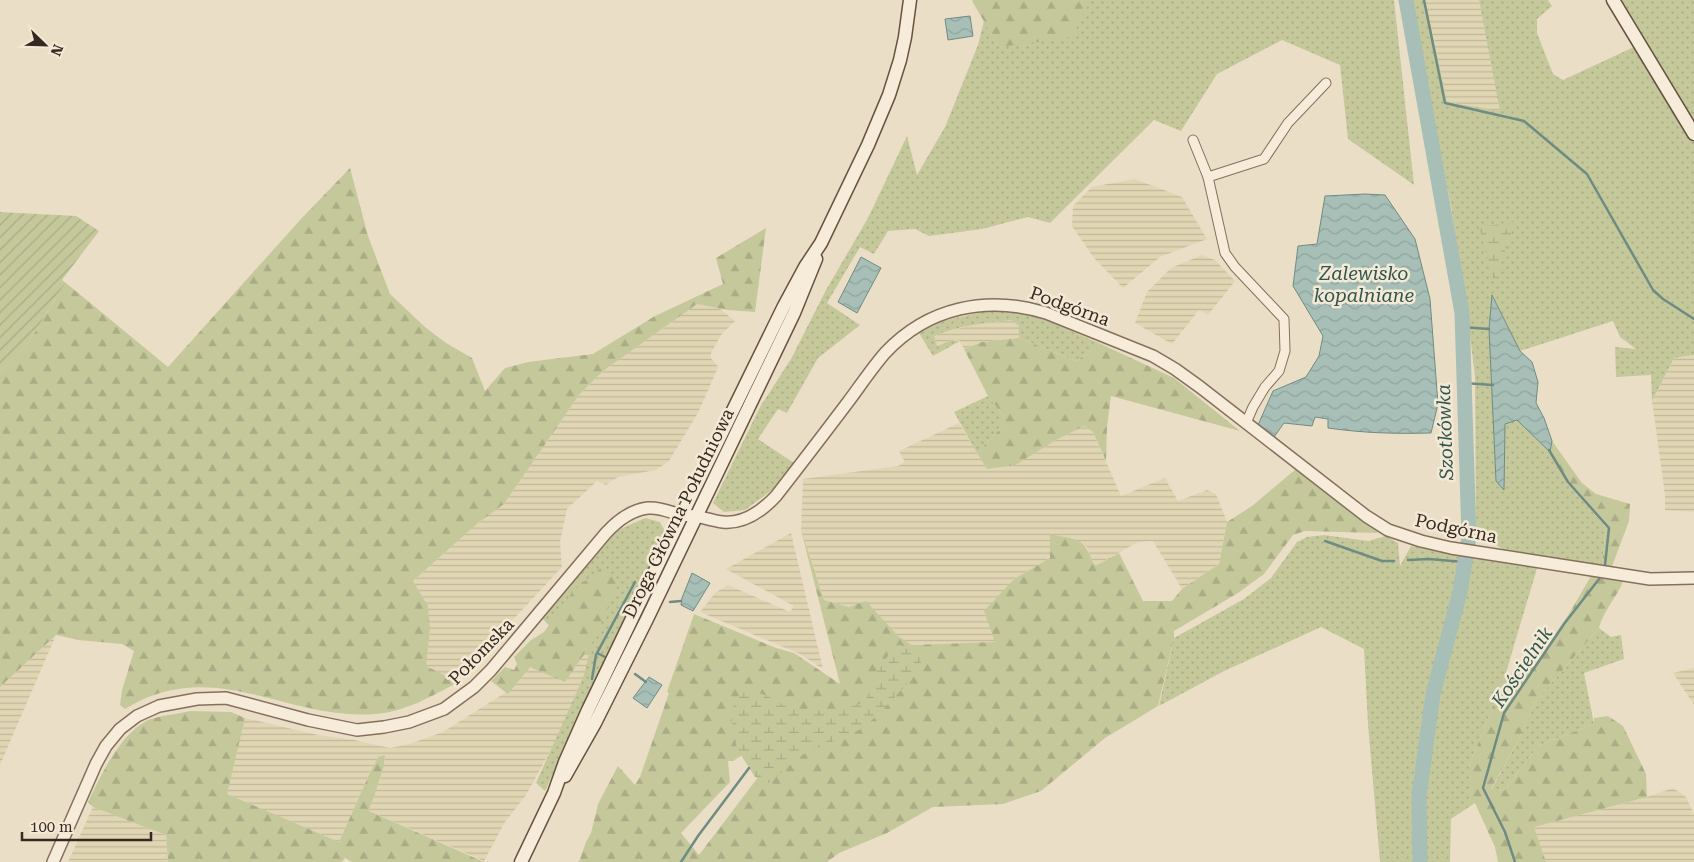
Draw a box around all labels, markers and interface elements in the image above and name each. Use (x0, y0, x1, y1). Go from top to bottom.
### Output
north arrow (20, 20, 70, 70)
text: N (47, 42, 66, 58)
water label: Zalewisko kopalniane (1314, 262, 1415, 307)
street label: Podgórna (1027, 282, 1113, 330)
water label: Szotkówka (1432, 384, 1458, 481)
street label: Droga Główna Południowa (618, 405, 738, 621)
street label: Podgórna (1413, 509, 1499, 547)
street label: Połomska (444, 613, 518, 689)
water label: Kościelnik (1486, 622, 1558, 712)
scale bar (22, 810, 151, 842)
text: 100 m (30, 818, 73, 836)

